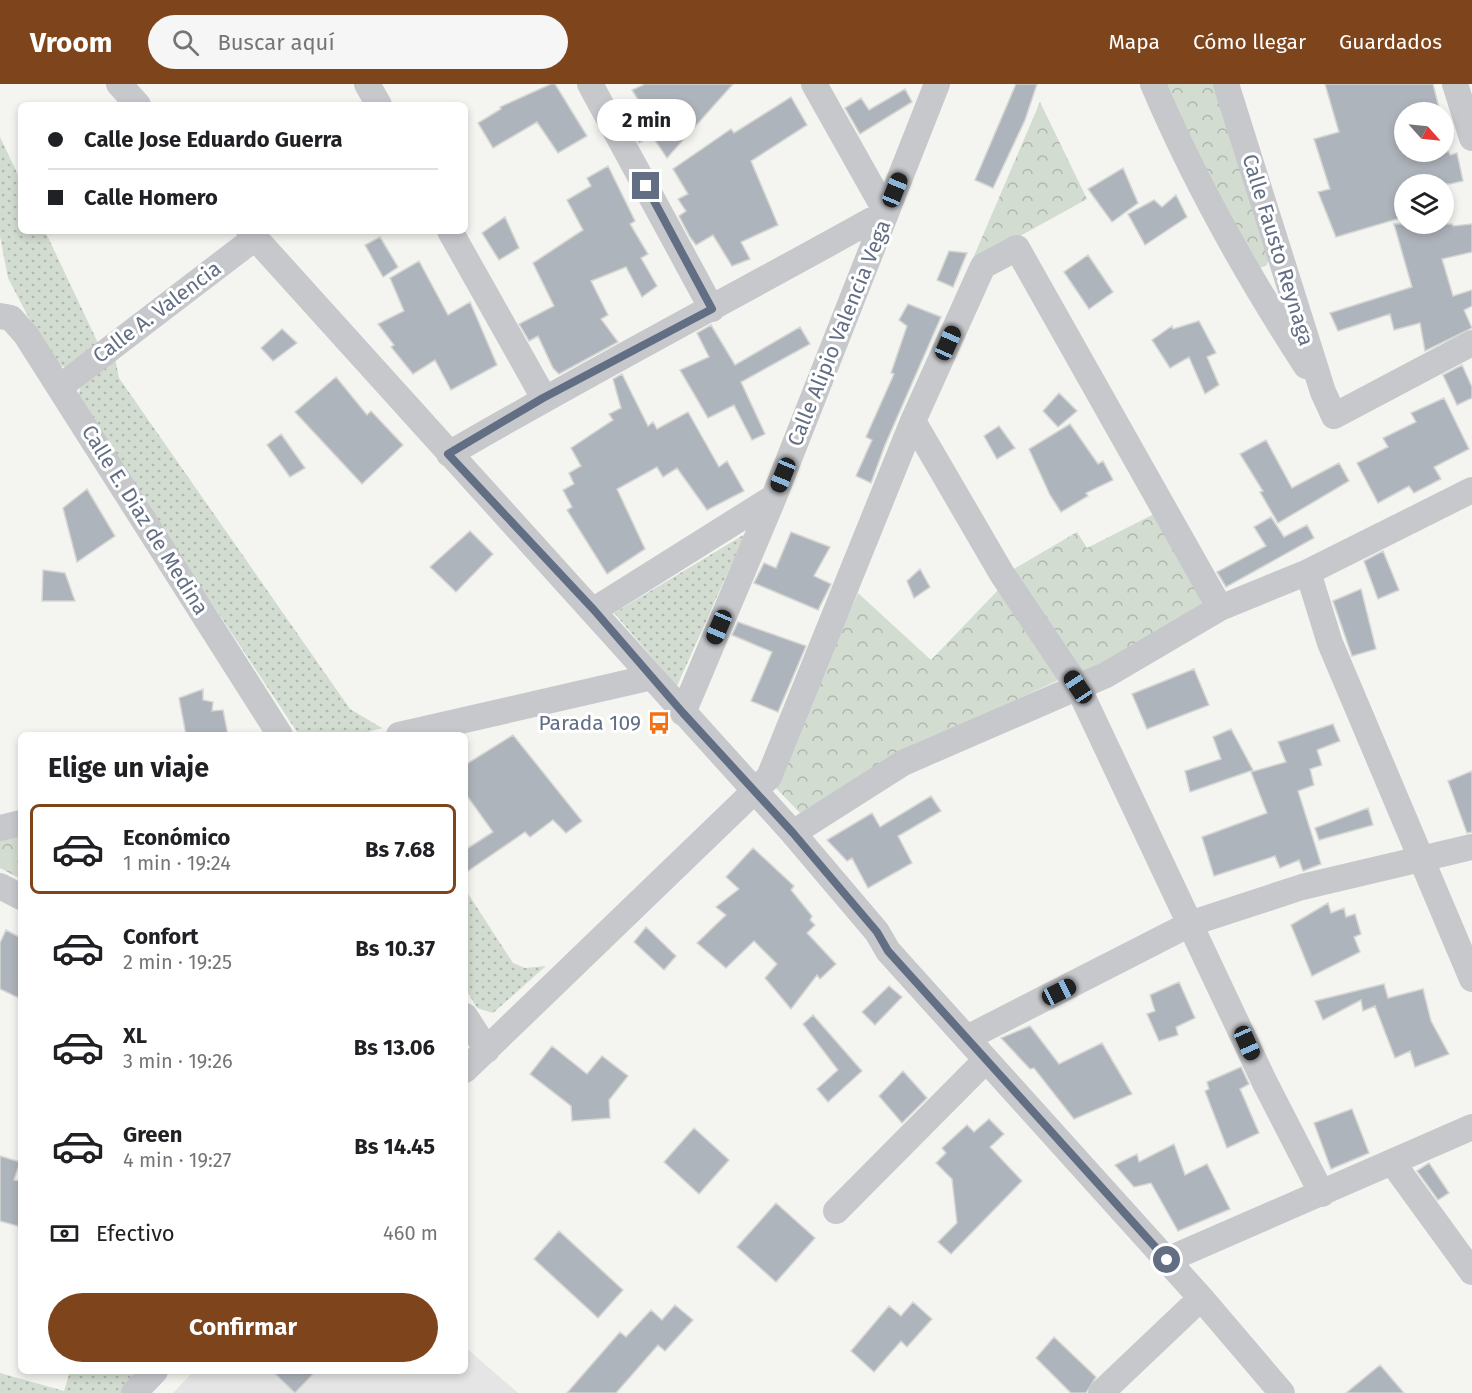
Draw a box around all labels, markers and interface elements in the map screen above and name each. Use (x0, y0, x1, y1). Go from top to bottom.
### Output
search box (148, 15, 568, 69)
text: Vroom (30, 26, 112, 59)
icon: search (169, 26, 202, 59)
text: Buscar aquí (217, 29, 335, 56)
text: Mapa (1108, 29, 1160, 55)
text: Cómo llegar (1193, 29, 1306, 55)
text: Guardados (1339, 29, 1442, 55)
callout: 2 min (596, 99, 696, 141)
north arrow (1394, 102, 1454, 162)
map controls (1394, 102, 1454, 234)
text: 2 min (622, 108, 671, 132)
text: Calle Jose Eduardo Guerra (84, 126, 343, 153)
street label: Calle Fausto Reynaga (1236, 151, 1320, 349)
car (880, 170, 910, 210)
route end (632, 172, 659, 199)
button: layers (1394, 174, 1454, 234)
text: Calle Homero (84, 184, 218, 211)
street label: Calle Alipio Valencia Vega (782, 216, 896, 450)
street label: Calle A. Valencia (88, 255, 226, 369)
car (932, 323, 964, 363)
street label: Calle E. Diaz de Medina (76, 420, 214, 620)
car (768, 455, 798, 495)
car (704, 607, 734, 647)
car (1060, 667, 1096, 707)
place label: Parada 109 (539, 710, 641, 736)
bus stop icon: Parada 109 (646, 710, 672, 736)
text: Elige un viaje (48, 752, 209, 784)
icon: car (51, 822, 105, 876)
text: Económico (123, 824, 230, 851)
text: Bs 7.68 (365, 836, 435, 863)
text: 1 min · 19:24 (123, 851, 231, 875)
icon: car (51, 921, 105, 975)
text: Confort (123, 923, 199, 950)
text: Bs 10.37 (355, 935, 435, 962)
text: 2 min · 19:25 (123, 950, 232, 974)
car (1039, 976, 1079, 1008)
icon: car (51, 1020, 105, 1074)
text: XL (123, 1022, 147, 1049)
car (1231, 1023, 1263, 1063)
text: Bs 13.06 (354, 1034, 435, 1061)
text: 3 min · 19:26 (123, 1049, 233, 1073)
icon: car (51, 1119, 105, 1173)
text: Green (123, 1121, 182, 1148)
text: Bs 14.45 (354, 1133, 435, 1160)
text: 4 min · 19:27 (123, 1148, 231, 1172)
icon: cash (48, 1217, 81, 1250)
text: Efectivo (96, 1220, 175, 1247)
text: 460 m (383, 1221, 438, 1245)
route start (1153, 1246, 1180, 1273)
button: Confirmar (48, 1293, 438, 1362)

